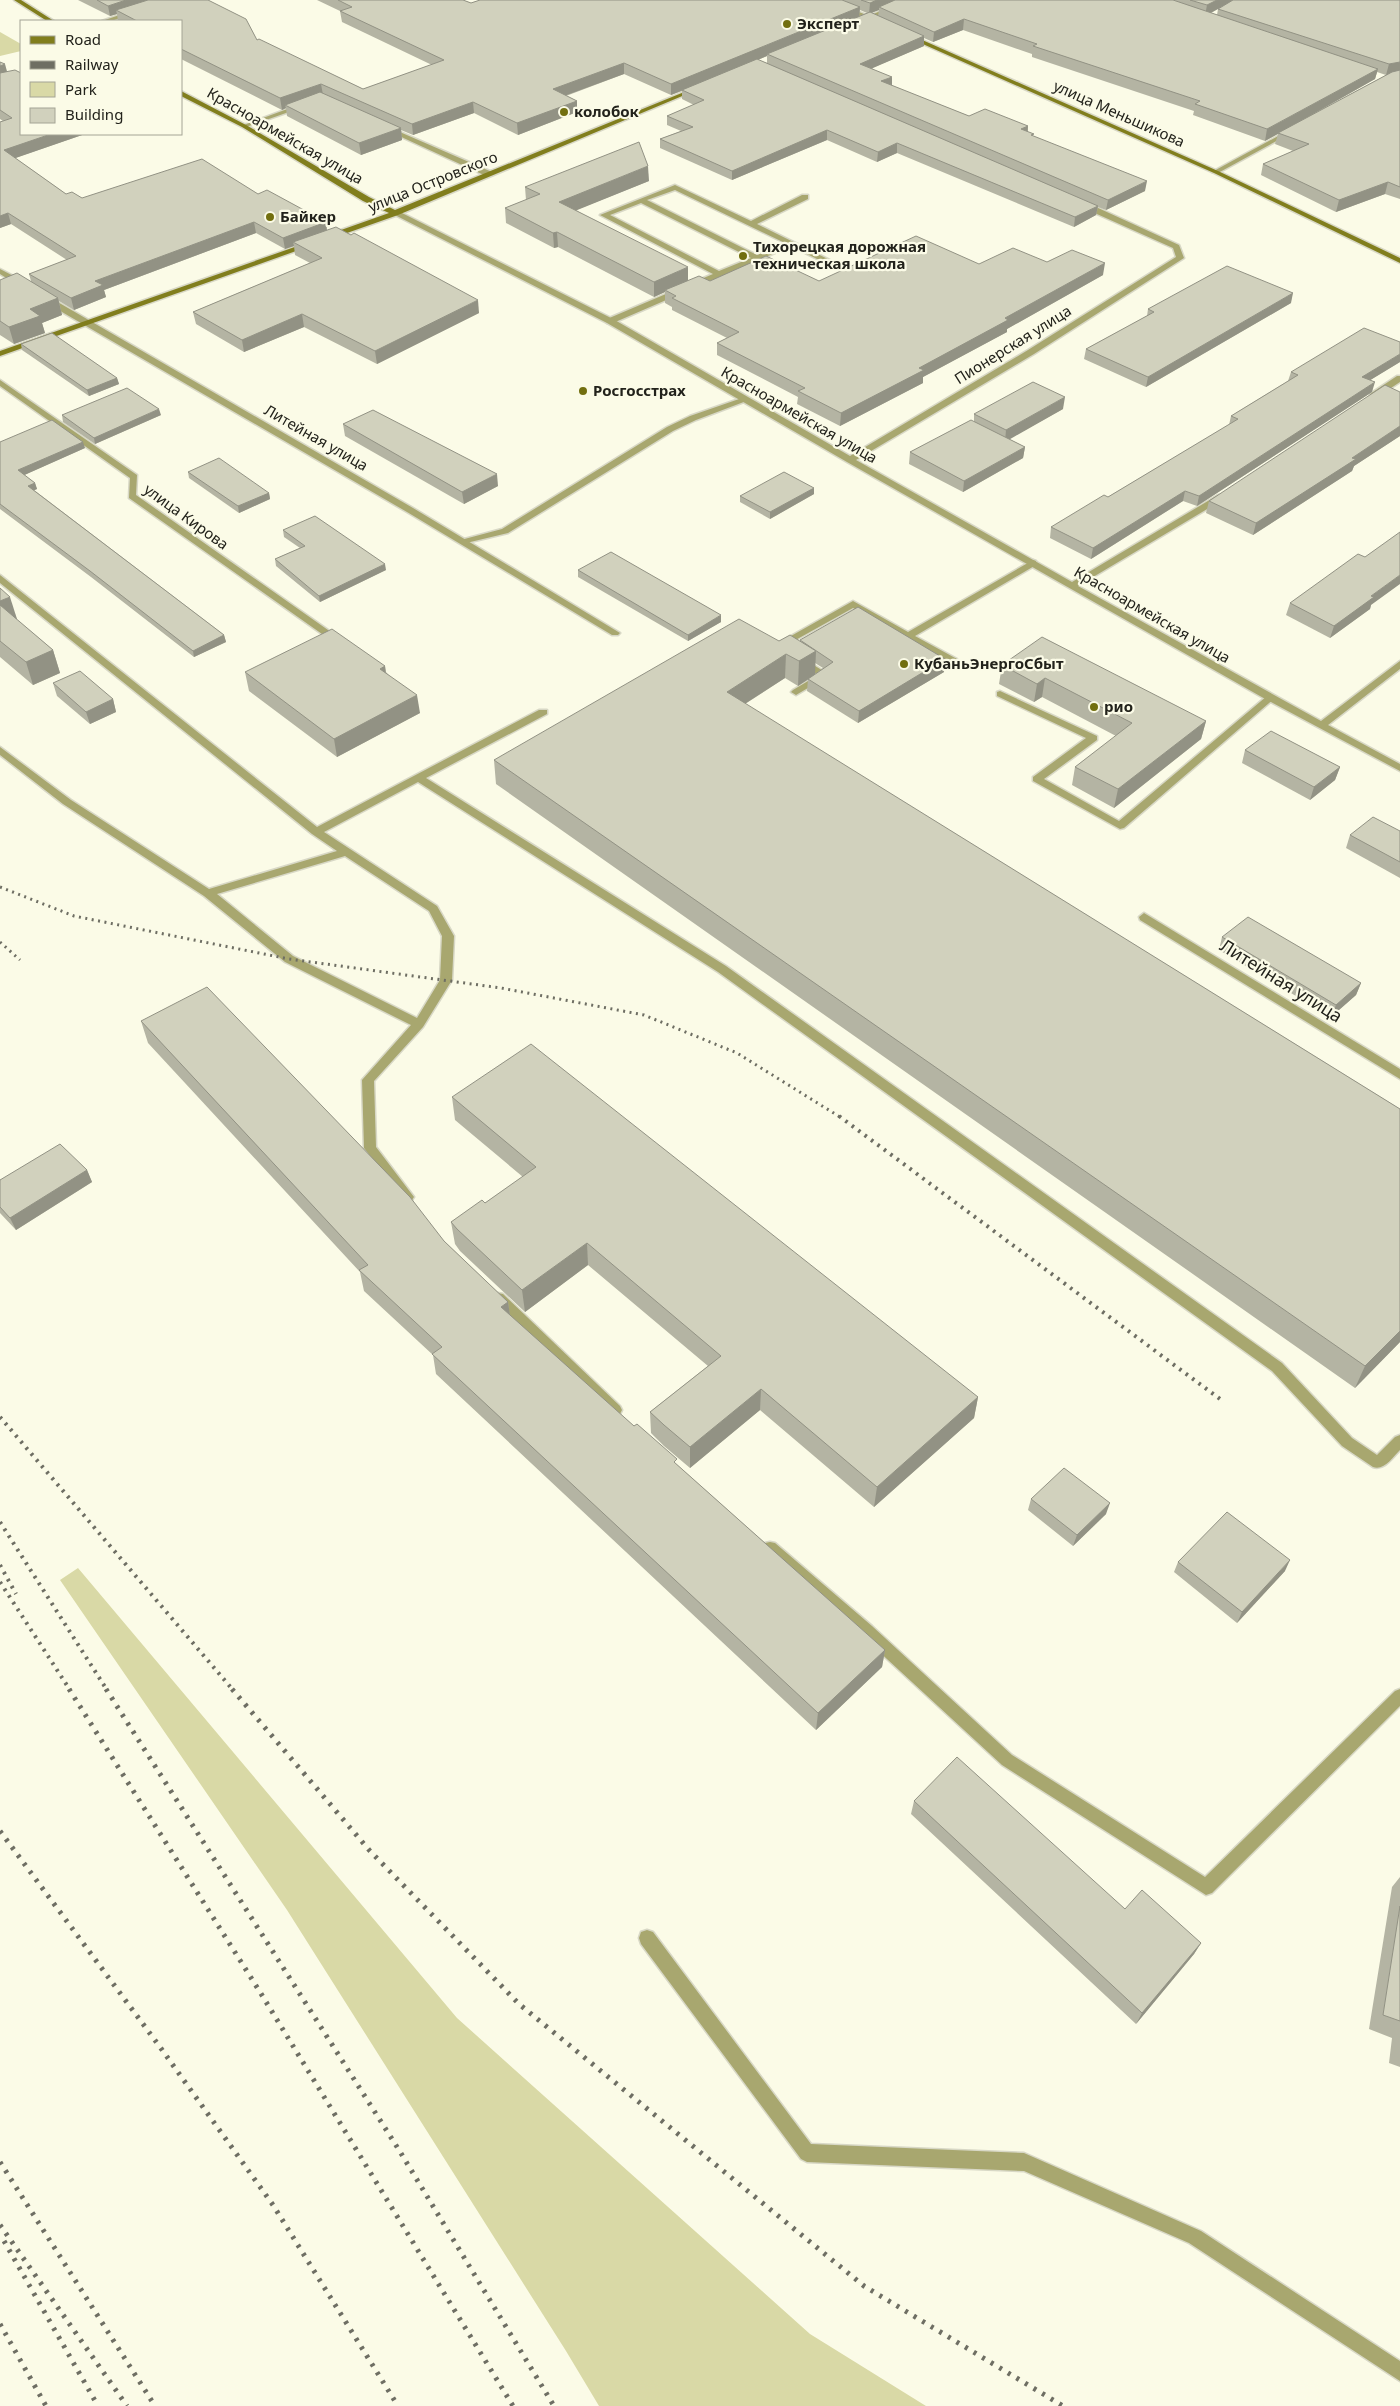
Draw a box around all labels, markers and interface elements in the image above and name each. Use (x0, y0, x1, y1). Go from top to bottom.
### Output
place label: Эксперт (797, 13, 860, 33)
marker: Эксперт (781, 18, 793, 30)
legend (20, 20, 182, 135)
text: Road (65, 29, 101, 49)
text: Railway (65, 54, 119, 74)
street label: улица Меньшикова (1051, 75, 1188, 151)
text: Park (65, 79, 97, 99)
street label: Красноармейская улица (204, 82, 367, 188)
place label: колобок (574, 101, 640, 121)
text: Building (65, 104, 123, 124)
marker: колобок (558, 106, 570, 118)
street label: улица Островского (365, 146, 500, 216)
place label: Байкер (280, 206, 336, 226)
marker: Байкер (264, 211, 276, 223)
place label: Тихорецкая дорожная техническая школа (753, 236, 926, 273)
marker: Тихорецкая дорожная техническая школа (737, 250, 749, 262)
street label: Пионерская улица (950, 300, 1075, 388)
street label: Красноармейская улица (718, 361, 881, 467)
place label: Росгосстрах (593, 380, 686, 400)
marker: Росгосстрах (577, 385, 589, 397)
street label: Литейная улица (261, 399, 372, 475)
street label: улица Кирова (140, 479, 233, 554)
street label: Красноармейская улица (1071, 561, 1234, 667)
place label: КубаньЭнергоСбыт (914, 653, 1064, 673)
marker: КубаньЭнергоСбыт (898, 658, 910, 670)
place label: рио (1104, 696, 1133, 716)
marker: рио (1088, 701, 1100, 713)
street label: Литейная улица (1216, 933, 1347, 1027)

